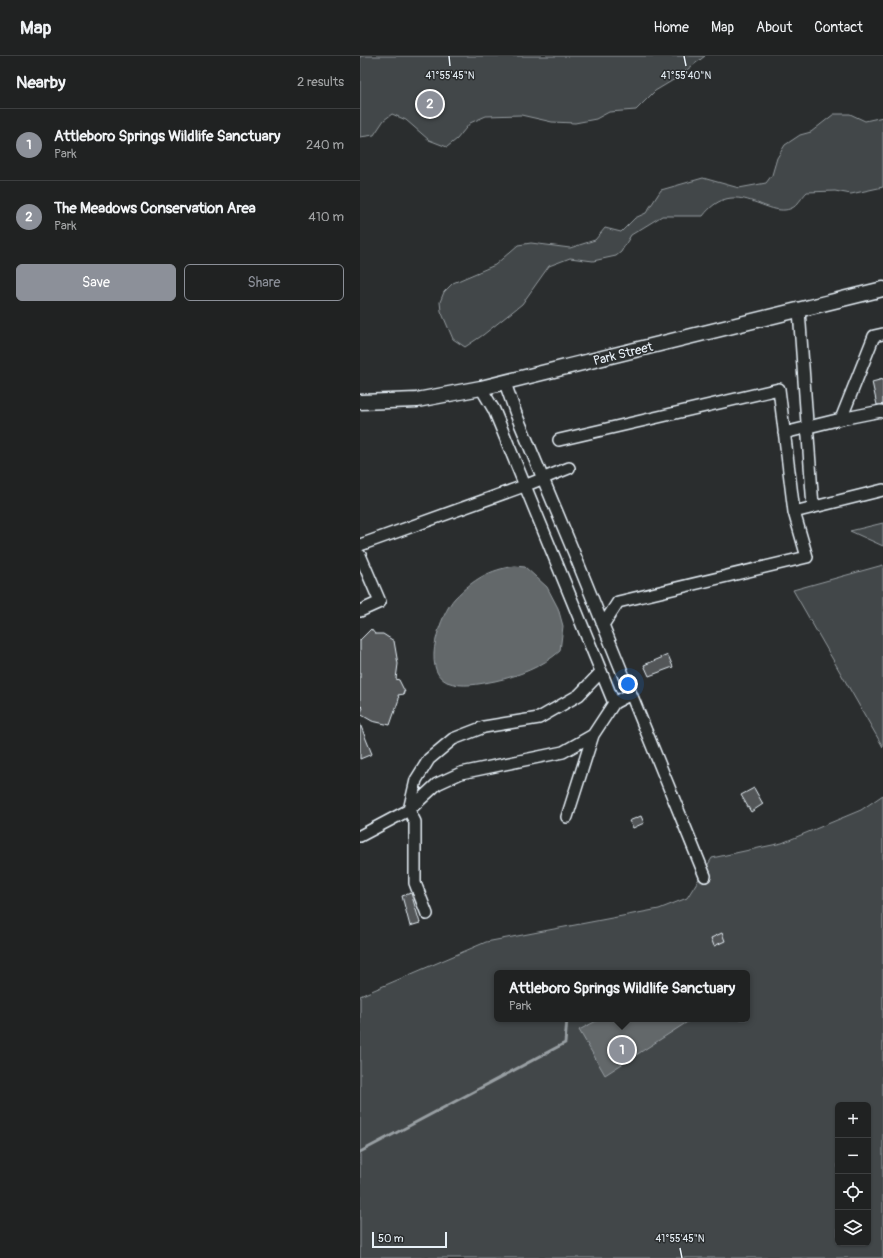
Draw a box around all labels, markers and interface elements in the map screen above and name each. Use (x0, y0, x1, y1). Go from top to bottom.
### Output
text: Map (20, 16, 51, 40)
text: Home (654, 19, 689, 36)
text: Map (711, 19, 734, 36)
text: About (756, 19, 792, 36)
text: Contact (814, 19, 863, 36)
text: 41°55'45"N (426, 70, 475, 82)
text: 41°55'40"N (661, 70, 711, 82)
text: Nearby (16, 72, 65, 93)
text: 2 results (297, 74, 344, 90)
pin: 2 (417, 89, 443, 119)
text: Attleboro Springs Wildlife Sanctuary (54, 127, 280, 146)
text: 1 (26, 137, 32, 153)
text: 240 m (306, 137, 344, 153)
text: Park (54, 146, 77, 162)
text: The Meadows Conservation Area (54, 199, 256, 218)
text: 2 (25, 209, 33, 225)
text: 410 m (308, 209, 344, 225)
text: Park (54, 218, 77, 234)
button: Save (16, 264, 176, 301)
button: Share (184, 264, 344, 301)
street label: Park Street (592, 339, 655, 369)
your location (618, 674, 638, 694)
popup (494, 970, 750, 1022)
text: Attleboro Springs Wildlife Sanctuary (509, 979, 735, 998)
text: Park (509, 998, 532, 1014)
pin: 1 (609, 1035, 635, 1065)
map controls (835, 1102, 871, 1246)
button: + (835, 1102, 871, 1138)
button: − (835, 1138, 871, 1174)
button: locate (835, 1174, 871, 1210)
button: layers (835, 1210, 871, 1246)
scale bar (372, 1230, 447, 1249)
text: 50 m (378, 1232, 404, 1245)
text: 41°55'45"N (656, 1233, 705, 1245)

